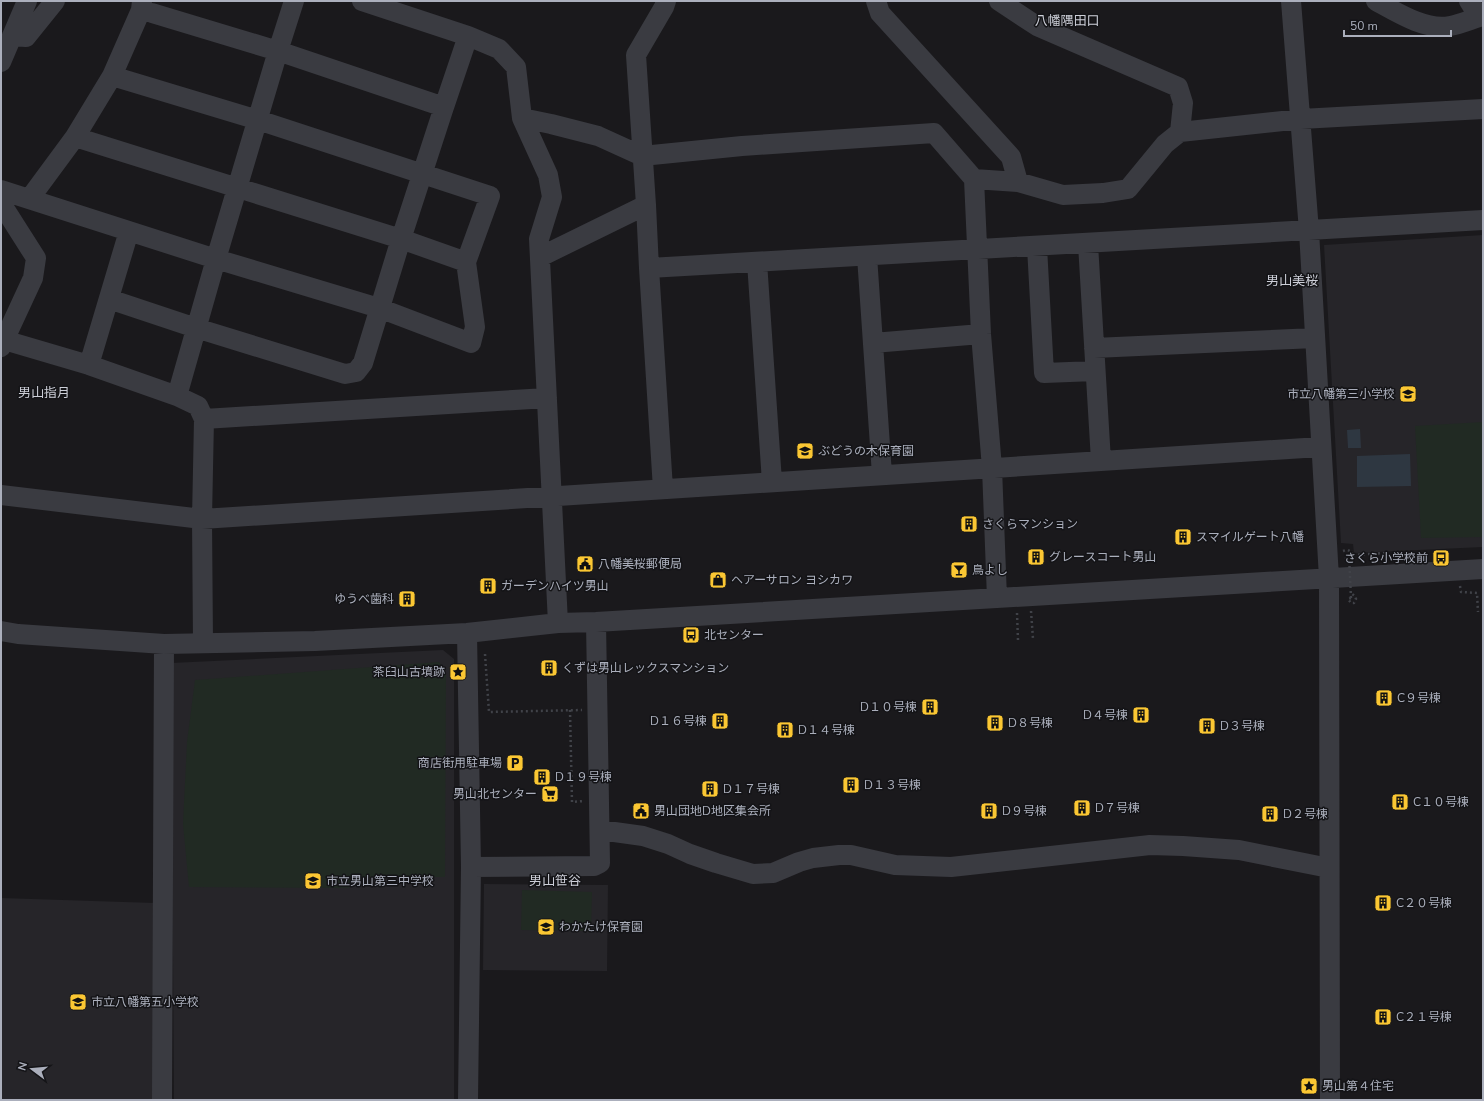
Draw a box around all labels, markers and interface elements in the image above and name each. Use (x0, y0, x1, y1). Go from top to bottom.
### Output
district label: 八幡隅田口 (1034, 12, 1100, 30)
scale bar (1344, 12, 1451, 38)
text: 50 m (1350, 18, 1378, 34)
district label: 男山美桜 (1266, 272, 1318, 290)
district label: 男山指月 (18, 384, 70, 402)
school or university icon: 市立八幡第三小学校 (1398, 384, 1418, 404)
place label: 市立八幡第三小学校 (1287, 386, 1395, 402)
school or university icon: ぶどうの木保育園 (795, 441, 815, 461)
place label: ぶどうの木保育園 (818, 443, 914, 459)
building icon: さくらマンション (959, 514, 979, 534)
place label: さくらマンション (982, 516, 1078, 532)
building icon: スマイルゲート八幡 (1173, 527, 1193, 547)
place label: スマイルゲート八幡 (1196, 529, 1304, 545)
building icon: グレースコート男山 (1026, 547, 1046, 567)
bus stop icon: さくら小学校前 (1431, 548, 1451, 568)
place label: グレースコート男山 (1049, 549, 1156, 565)
place label: さくら小学校前 (1344, 550, 1428, 566)
public building icon: 八幡美桜郵便局 (575, 554, 595, 574)
place label: 八幡美桜郵便局 (598, 556, 682, 572)
bar icon: 鳥よし (949, 560, 969, 580)
place label: 鳥よし (972, 562, 1008, 578)
shop icon: ヘアーサロン ヨシカワ (708, 570, 728, 590)
place label: ヘアーサロン ヨシカワ (731, 572, 853, 588)
building icon: ガーデンハイツ男山 (478, 576, 498, 596)
place label: ガーデンハイツ男山 (501, 578, 609, 594)
building icon: ゆうべ歯科 (397, 589, 417, 609)
place label: ゆうべ歯科 (334, 591, 394, 607)
bus stop icon: 北センター (681, 625, 701, 645)
place label: 北センター (704, 627, 764, 643)
building icon: くずは男山レックスマンション (539, 658, 559, 678)
place label: くずは男山レックスマンション (562, 660, 729, 676)
place icon: 茶臼山古墳跡 (448, 662, 468, 682)
place label: 茶臼山古墳跡 (373, 664, 445, 680)
building icon: C９号棟 (1374, 688, 1394, 708)
place label: C９号棟 (1397, 690, 1441, 706)
building icon: D１０号棟 (920, 697, 940, 717)
place label: D１０号棟 (860, 699, 917, 715)
building icon: D４号棟 (1131, 705, 1151, 725)
place label: D４号棟 (1083, 707, 1128, 723)
building icon: D１６号棟 (710, 711, 730, 731)
place label: D１６号棟 (650, 713, 707, 729)
building icon: D８号棟 (985, 713, 1005, 733)
place label: D８号棟 (1008, 715, 1053, 731)
building icon: D３号棟 (1197, 716, 1217, 736)
place label: D３号棟 (1220, 718, 1265, 734)
building icon: D１４号棟 (775, 720, 795, 740)
place label: D１４号棟 (798, 722, 855, 738)
parking icon: 商店街用駐車場 (505, 753, 525, 773)
place label: 商店街用駐車場 (418, 755, 502, 771)
building icon: D１９号棟 (532, 767, 552, 787)
place label: D１９号棟 (555, 769, 612, 785)
building icon: D１３号棟 (841, 775, 861, 795)
place label: D１３号棟 (864, 777, 921, 793)
building icon: D１７号棟 (700, 779, 720, 799)
place label: D１７号棟 (723, 781, 780, 797)
supermarket icon: 男山北センター (540, 784, 560, 804)
place label: 男山北センター (453, 786, 537, 802)
building icon: C１０号棟 (1390, 792, 1410, 812)
place label: C１０号棟 (1413, 794, 1469, 810)
building icon: D７号棟 (1072, 798, 1092, 818)
place label: D７号棟 (1095, 800, 1140, 816)
public building icon: 男山団地D地区集会所 (631, 801, 651, 821)
building icon: D９号棟 (979, 801, 999, 821)
place label: 男山団地D地区集会所 (654, 803, 771, 819)
place label: D９号棟 (1002, 803, 1047, 819)
building icon: D２号棟 (1260, 804, 1280, 824)
place label: D２号棟 (1283, 806, 1328, 822)
school or university icon: 市立男山第三中学校 (303, 871, 323, 891)
district label: 男山笹谷 (529, 872, 581, 890)
place label: 市立男山第三中学校 (326, 873, 434, 889)
building icon: C２０号棟 (1373, 893, 1393, 913)
place label: C２０号棟 (1396, 895, 1452, 911)
school or university icon: わかたけ保育園 (536, 917, 556, 937)
place label: わかたけ保育園 (559, 919, 643, 935)
school or university icon: 市立八幡第五小学校 (68, 992, 88, 1012)
place label: 市立八幡第五小学校 (91, 994, 199, 1010)
building icon: C２１号棟 (1373, 1007, 1393, 1027)
place label: C２１号棟 (1396, 1009, 1452, 1025)
north arrow (12, 1049, 52, 1089)
text: N (15, 1060, 31, 1072)
place icon: 男山第４住宅 (1299, 1076, 1319, 1096)
place label: 男山第４住宅 (1322, 1078, 1394, 1094)

